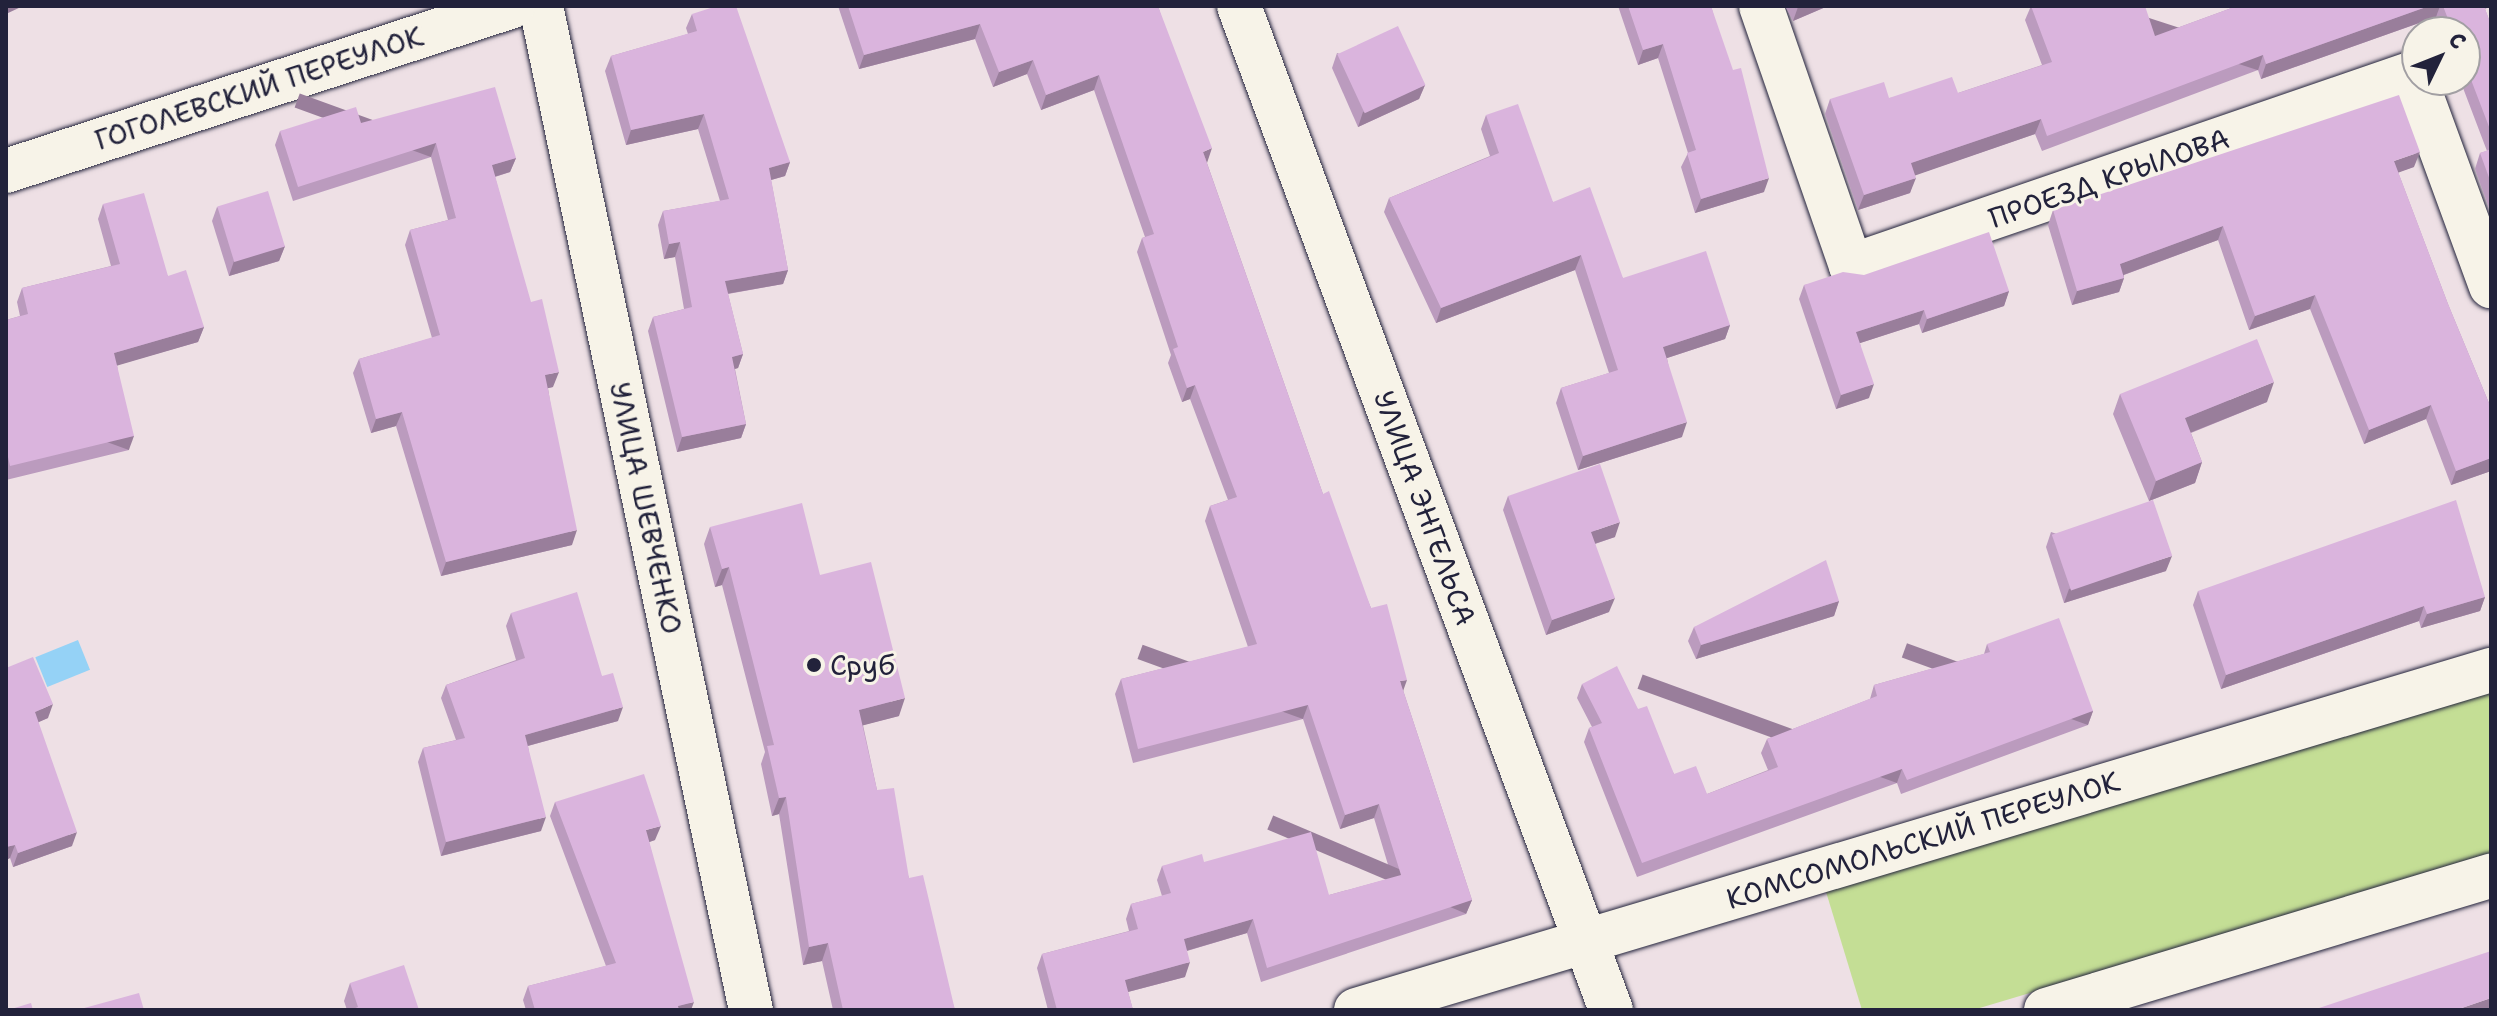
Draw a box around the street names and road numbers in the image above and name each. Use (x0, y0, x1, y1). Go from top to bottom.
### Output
street label: ГОГОЛЕВСКИЙ ПЕРЕУЛОК (90, 19, 428, 157)
street label: ПРОЕЗД КРЫЛОВА (1984, 121, 2234, 235)
street label: УЛИЦА ШЕВЧЕНКО (603, 379, 689, 637)
street label: УЛИЦА ЭНГЕЛЬСА (1367, 386, 1483, 630)
street label: КОМСОМОЛЬСКИЙ ПЕРЕУЛОК (1722, 764, 2124, 916)

